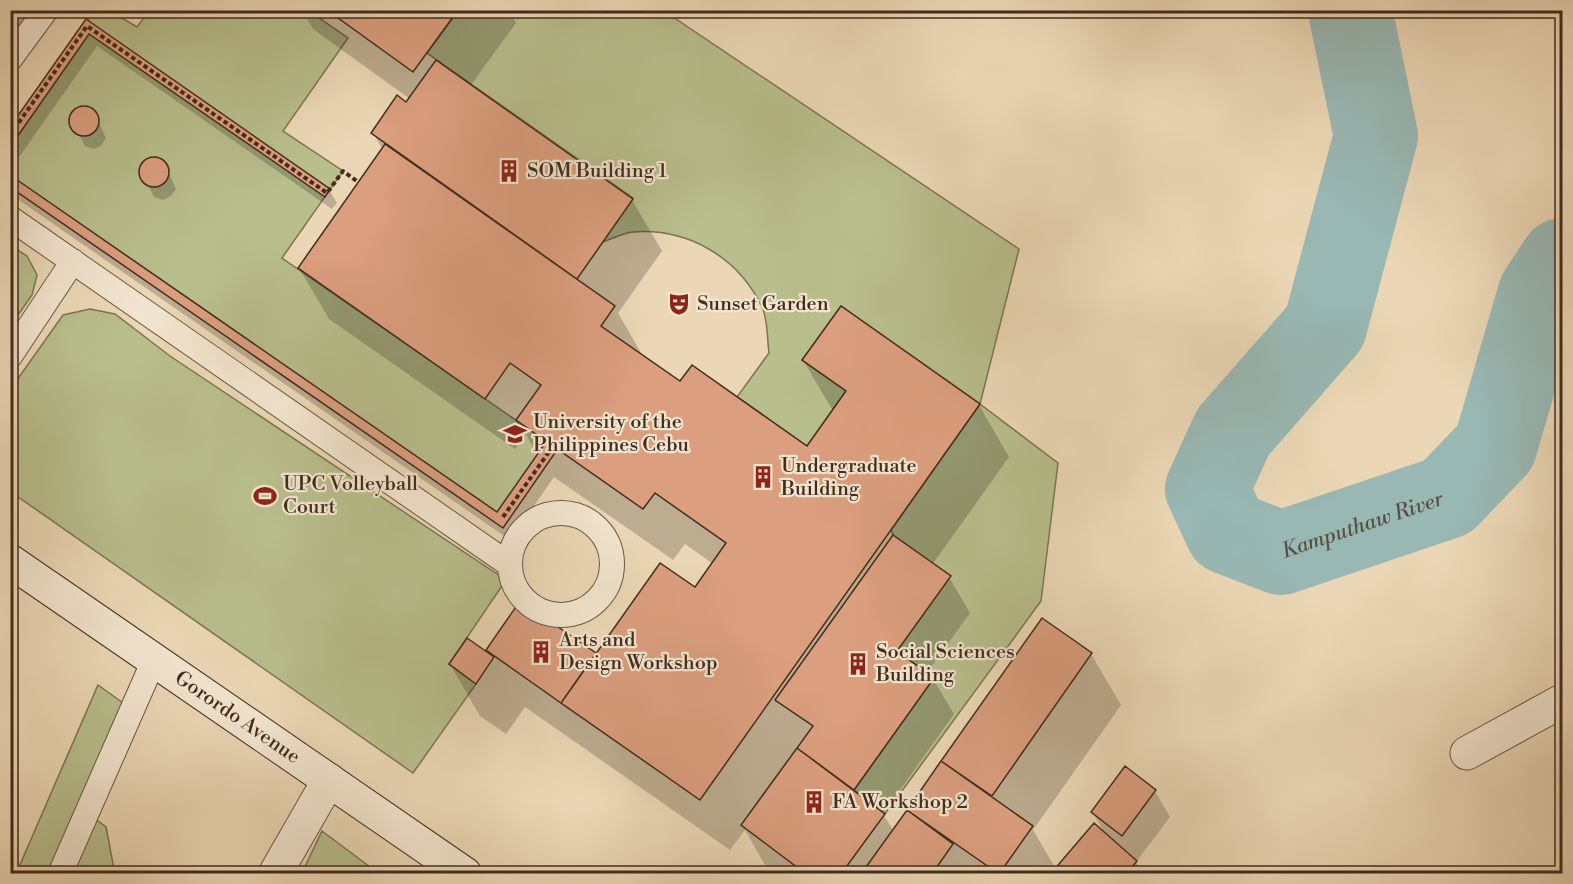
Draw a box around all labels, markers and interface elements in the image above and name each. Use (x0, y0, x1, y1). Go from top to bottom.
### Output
building icon: SOM Building 1 (496, 158, 522, 184)
place label: SOM Building 1 (527, 159, 667, 184)
theatre icon: Sunset Garden (666, 291, 692, 317)
place label: Sunset Garden (697, 292, 829, 317)
place label: University of the Philippines Cebu (533, 410, 690, 458)
school or university icon: University of the Philippines Cebu (502, 421, 528, 447)
place label: Undergraduate Building (780, 454, 917, 502)
building icon: Undergraduate Building (750, 464, 776, 490)
place label: UPC Volleyball Court (283, 472, 418, 520)
sports icon: UPC Volleyball Court (252, 483, 278, 509)
water label: Kamputhaw River (1278, 486, 1448, 565)
place label: Arts and Design Workshop (558, 628, 718, 676)
building icon: Arts and Design Workshop (528, 639, 554, 665)
place label: Social Sciences Building (875, 640, 1015, 688)
building icon: Social Sciences Building (845, 651, 871, 677)
street label: Gorordo Avenue (170, 666, 305, 769)
building icon: FA Workshop 2 (801, 789, 827, 815)
place label: FA Workshop 2 (832, 790, 968, 815)

